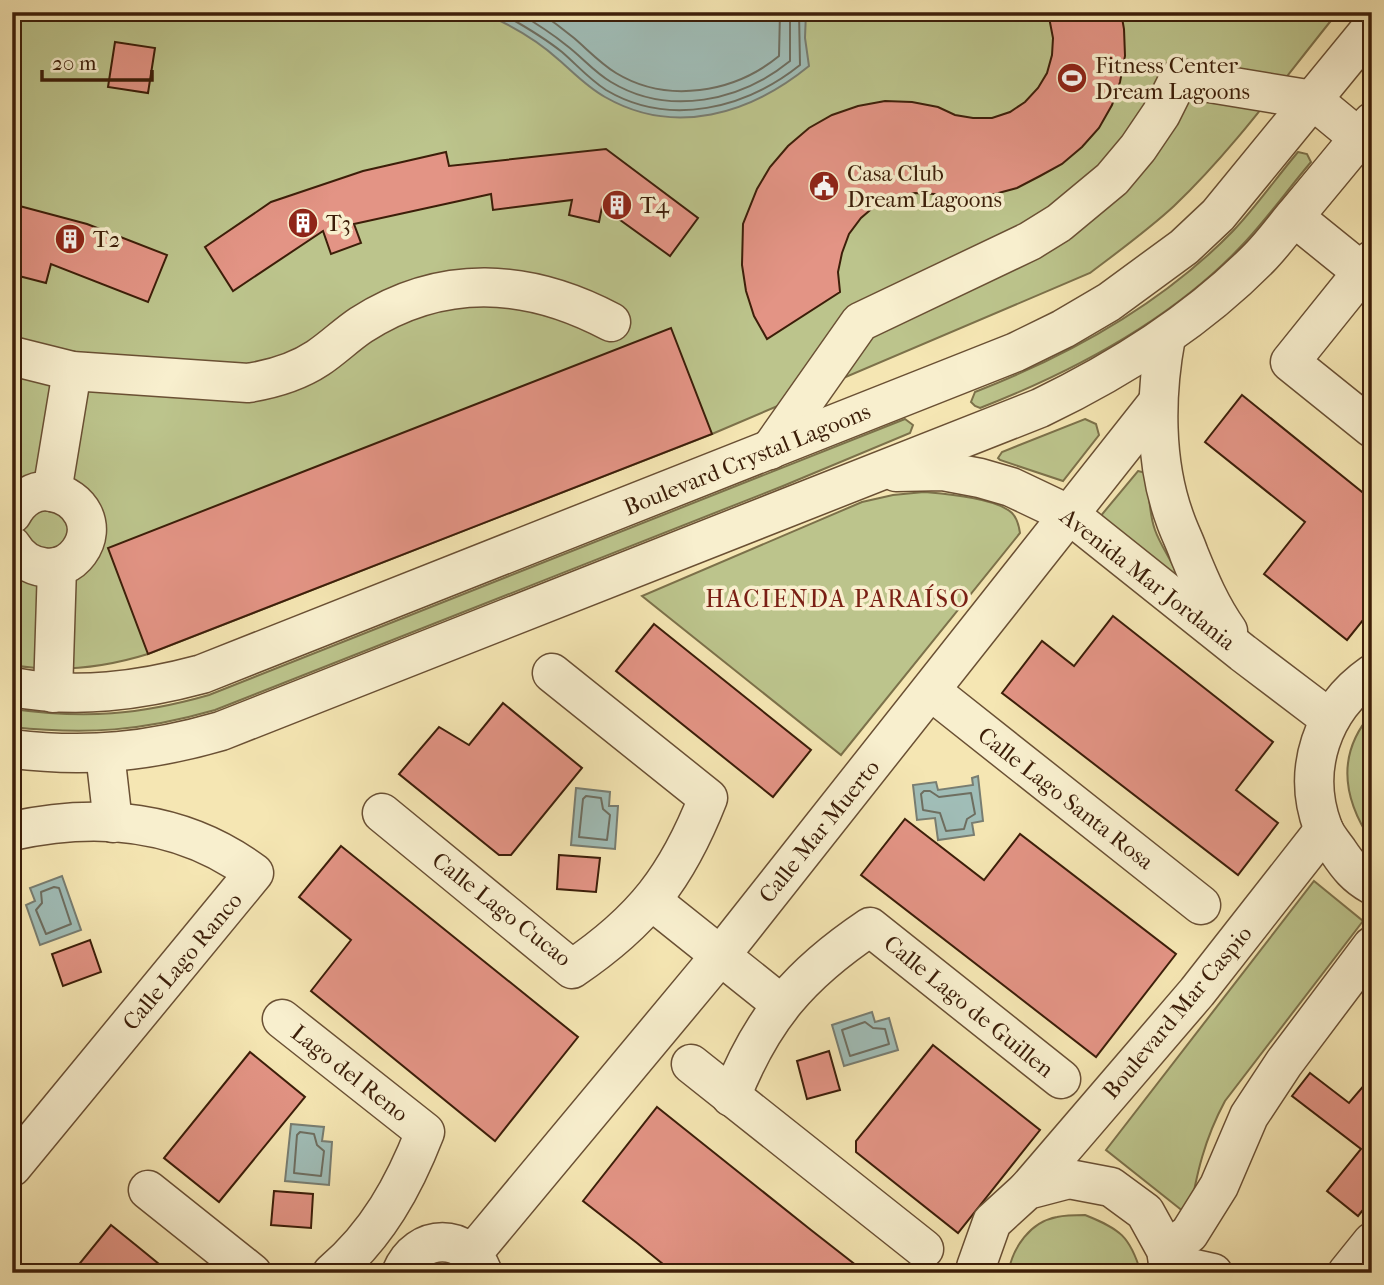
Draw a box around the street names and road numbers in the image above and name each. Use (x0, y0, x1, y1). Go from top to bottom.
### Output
street label: Boulevard Crystal Lagoons (620, 398, 874, 521)
street label: Avenida Mar Jordania (1054, 502, 1241, 656)
street label: Calle Lago Santa Rosa (973, 722, 1159, 875)
street label: Calle Mar Muerto (753, 754, 885, 908)
street label: Calle Lago Cucao (427, 847, 577, 972)
street label: Calle Lago Ranco (117, 887, 248, 1036)
street label: Boulevard Mar Caspio (1097, 920, 1258, 1104)
street label: Calle Lago de Guillen (878, 930, 1060, 1084)
street label: Lago del Reno (286, 1019, 414, 1127)

